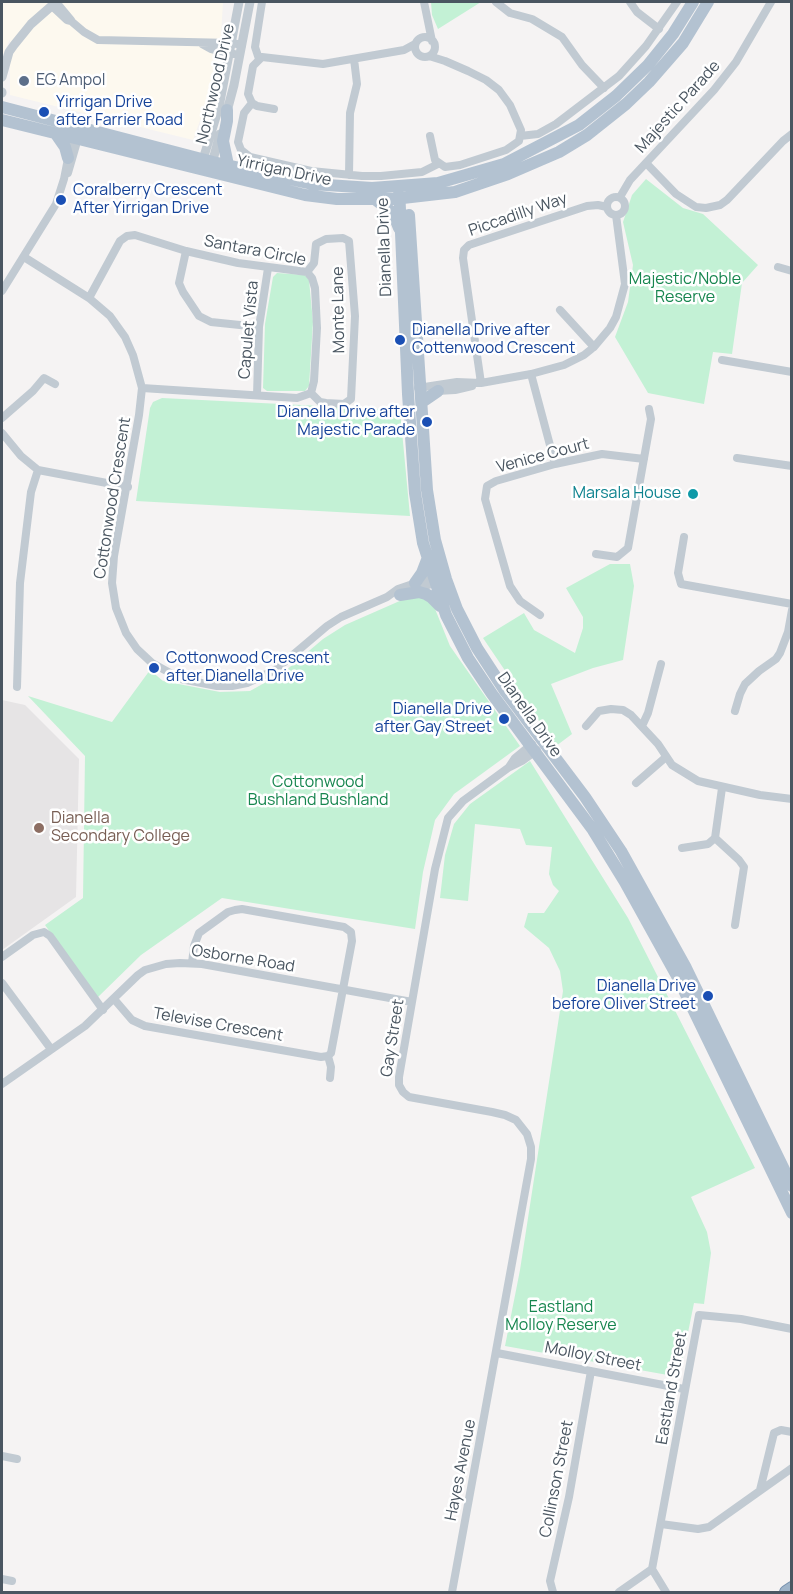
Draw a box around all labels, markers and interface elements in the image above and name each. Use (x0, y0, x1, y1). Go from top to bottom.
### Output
street label: Northwood Drive (193, 22, 239, 146)
street label: Majestic Parade (632, 57, 724, 157)
place label: EG Ampol (36, 71, 105, 91)
marker: EG Ampol (17, 74, 31, 88)
place label: Yirrigan Drive after Farrier Road (56, 93, 183, 131)
marker: Yirrigan Drive after Farrier Road (37, 105, 51, 119)
street label: Yirrigan Drive (235, 152, 333, 190)
place label: Coralberry Crescent After Yirrigan Drive (73, 181, 222, 219)
street label: Piccadilly Way (466, 189, 570, 241)
marker: Coralberry Crescent After Yirrigan Drive (54, 193, 68, 207)
street label: Dianella Drive (374, 197, 396, 297)
street label: Santara Circle (202, 232, 308, 270)
street label: Monte Lane (329, 266, 349, 354)
park label: Majestic/Noble Reserve (629, 270, 741, 308)
street label: Capulet Vista (235, 280, 263, 380)
place label: Dianella Drive after Cottenwood Crescent (412, 321, 575, 359)
marker: Dianella Drive after Cottenwood Crescent (393, 333, 407, 347)
place label: Dianella Drive after Majestic Parade (277, 403, 415, 441)
marker: Dianella Drive after Majestic Parade (420, 415, 434, 429)
street label: Cottonwood Crescent (91, 416, 135, 580)
street label: Venice Court (495, 434, 591, 478)
place label: Marsala House (572, 484, 681, 504)
marker: Marsala House (686, 487, 700, 501)
place label: Cottonwood Crescent after Dianella Drive (166, 649, 330, 687)
marker: Cottonwood Crescent after Dianella Drive (147, 661, 161, 675)
street label: Dianella Drive (493, 669, 565, 761)
place label: Dianella Drive after Gay Street (375, 700, 492, 738)
marker: Dianella Drive after Gay Street (497, 712, 511, 726)
park label: Cottonwood Bushland Bushland (248, 773, 388, 811)
place label: Dianella Secondary College (51, 809, 190, 847)
marker: Dianella Secondary College (32, 821, 46, 835)
street label: Osborne Road (190, 941, 296, 977)
place label: Dianella Drive before Oliver Street (552, 977, 696, 1015)
marker: Dianella Drive before Oliver Street (701, 989, 715, 1003)
street label: Gay Street (377, 998, 409, 1078)
street label: Televise Crescent (152, 1004, 284, 1046)
park label: Eastland Molloy Reserve (505, 1298, 617, 1336)
street label: Eastland Street (653, 1330, 691, 1446)
street label: Molloy Street (543, 1338, 643, 1376)
street label: Hayes Avenue (442, 1418, 480, 1522)
street label: Collinson Street (536, 1419, 578, 1539)

